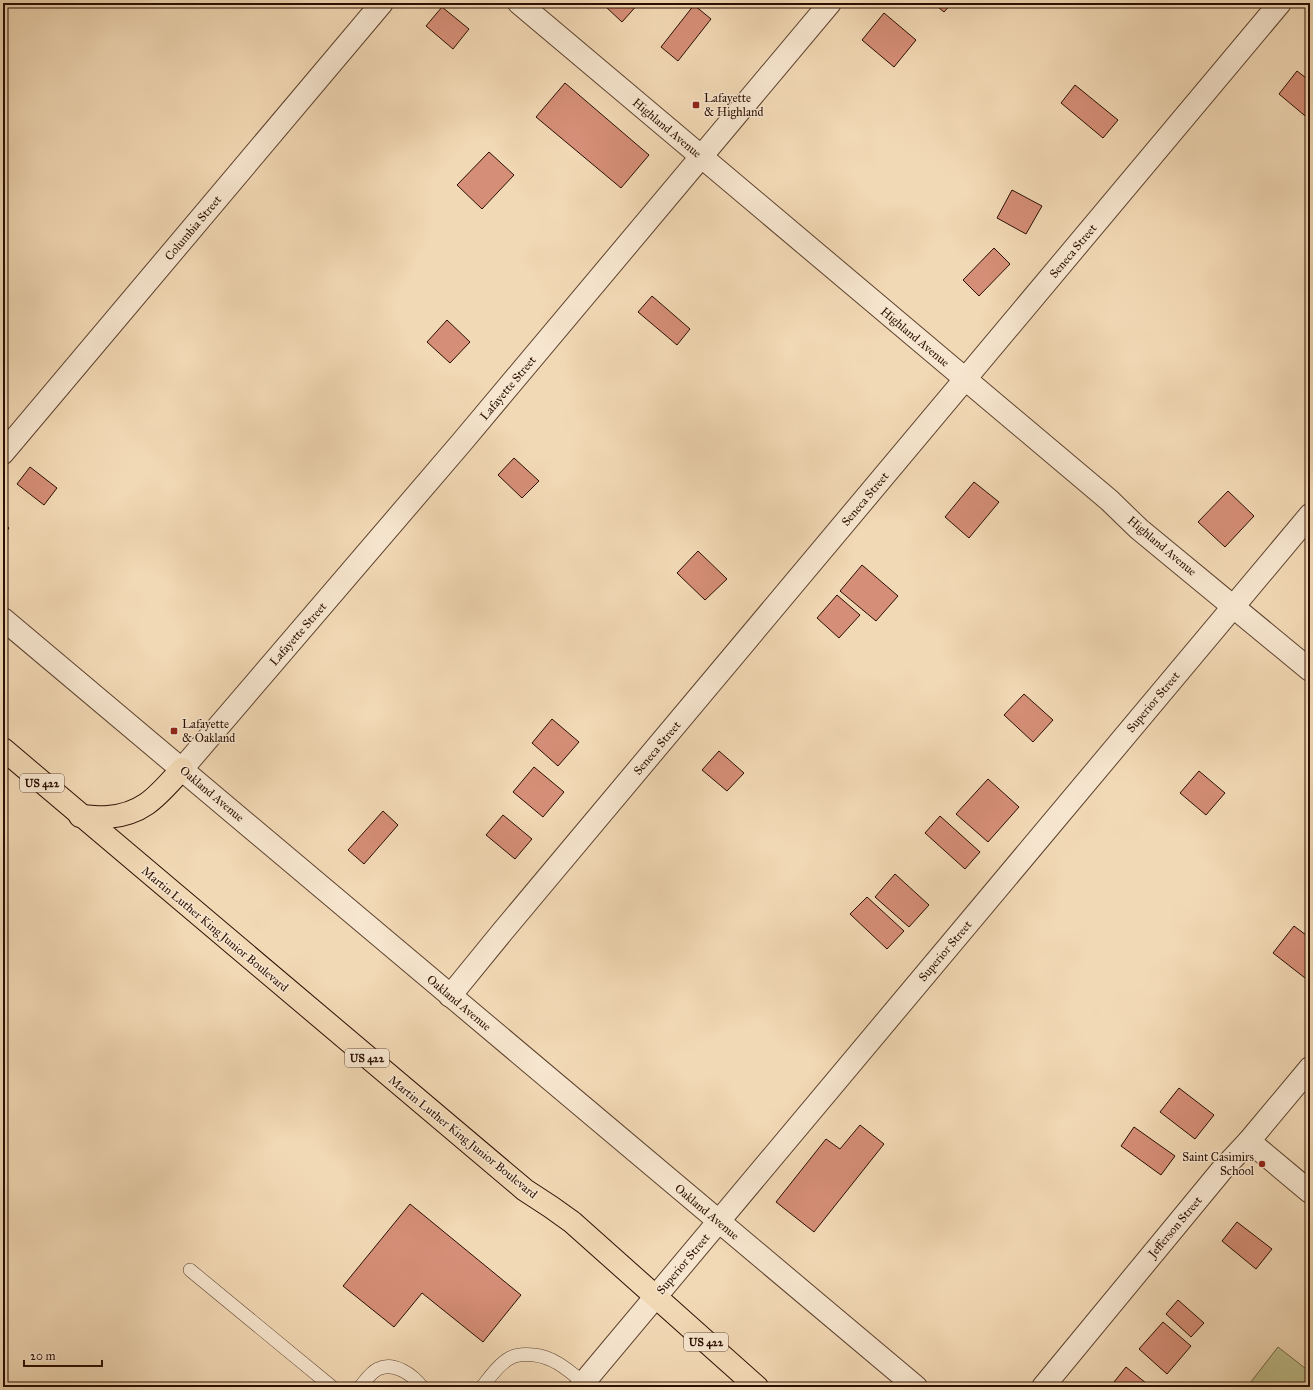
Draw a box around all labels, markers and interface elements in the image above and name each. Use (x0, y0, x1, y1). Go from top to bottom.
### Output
place label: Lafayette & Highland (704, 91, 764, 120)
street label: Highland Avenue (629, 95, 704, 162)
marker: Lafayette & Highland (691, 100, 701, 110)
street label: Columbia Street (162, 192, 225, 263)
street label: Seneca Street (1046, 221, 1100, 281)
street label: Highland Avenue (877, 304, 952, 371)
street label: Lafayette Street (477, 353, 539, 423)
street label: Seneca Street (838, 469, 892, 529)
street label: Highland Avenue (1124, 513, 1199, 580)
street label: Lafayette Street (267, 599, 330, 669)
street label: Superior Street (1124, 668, 1183, 735)
place label: Lafayette & Oakland (182, 717, 235, 745)
street label: Seneca Street (630, 718, 684, 778)
marker: Lafayette & Oakland (169, 726, 179, 736)
street label: Oakland Avenue (177, 763, 247, 825)
road number: US 422 (20, 774, 64, 792)
street label: Martin Luther King Junior Boulevard (138, 864, 291, 995)
street label: Superior Street (916, 917, 975, 984)
street label: Oakland Avenue (424, 972, 494, 1034)
road number: US 422 (345, 1049, 389, 1067)
street label: Martin Luther King Junior Boulevard (385, 1073, 540, 1202)
place label: Saint Casimirs School (1182, 1150, 1255, 1178)
marker: Saint Casimirs School (1257, 1159, 1267, 1169)
street label: Oakland Avenue (672, 1181, 742, 1243)
street label: Jefferson Street (1144, 1193, 1206, 1263)
street label: Superior Street (654, 1230, 713, 1297)
road number: US 422 (684, 1333, 728, 1351)
scale bar (24, 1342, 102, 1368)
text: 20 m (30, 1349, 56, 1363)

